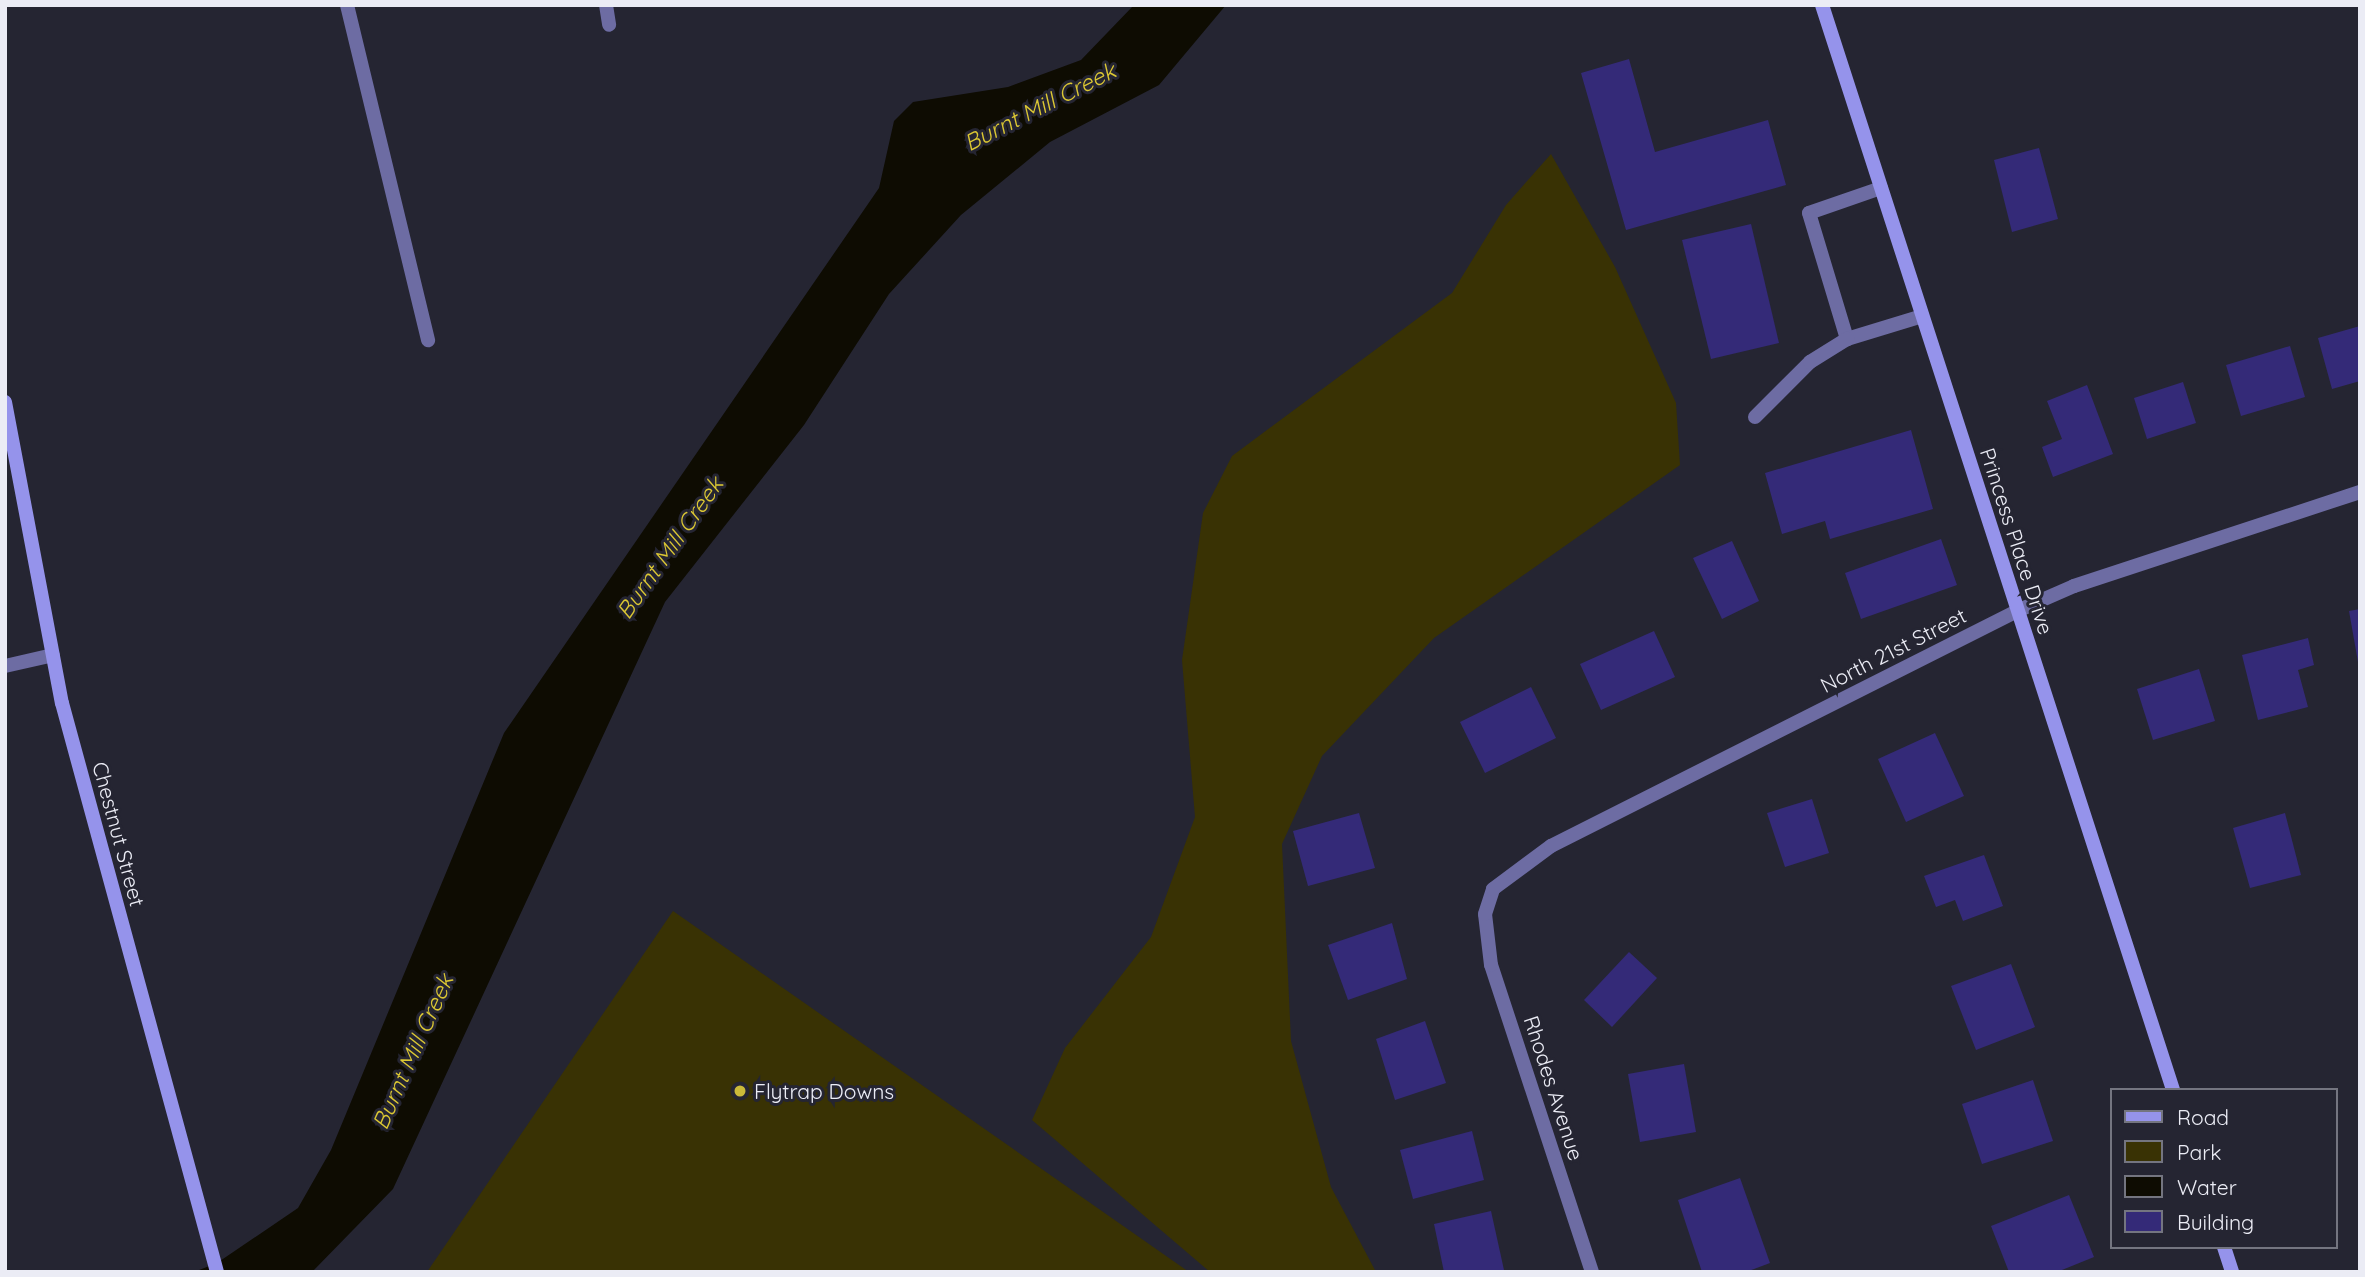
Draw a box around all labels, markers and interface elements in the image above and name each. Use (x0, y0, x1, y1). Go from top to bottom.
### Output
water label: Burnt Mill Creek (959, 57, 1121, 157)
street label: Princess Place Drive (1975, 445, 2059, 637)
water label: Burnt Mill Creek (611, 472, 729, 624)
street label: North 21st Street (1816, 602, 1970, 698)
street label: Chestnut Street (88, 759, 150, 909)
water label: Burnt Mill Creek (366, 970, 460, 1134)
street label: Rhodes Avenue (1519, 1012, 1589, 1164)
place label: Flytrap Downs (754, 1078, 894, 1104)
marker: Flytrap Downs (732, 1083, 748, 1099)
legend (2110, 1088, 2337, 1249)
text: Road (2177, 1104, 2229, 1130)
text: Park (2177, 1139, 2221, 1165)
text: Water (2177, 1174, 2237, 1200)
text: Building (2177, 1209, 2254, 1235)

